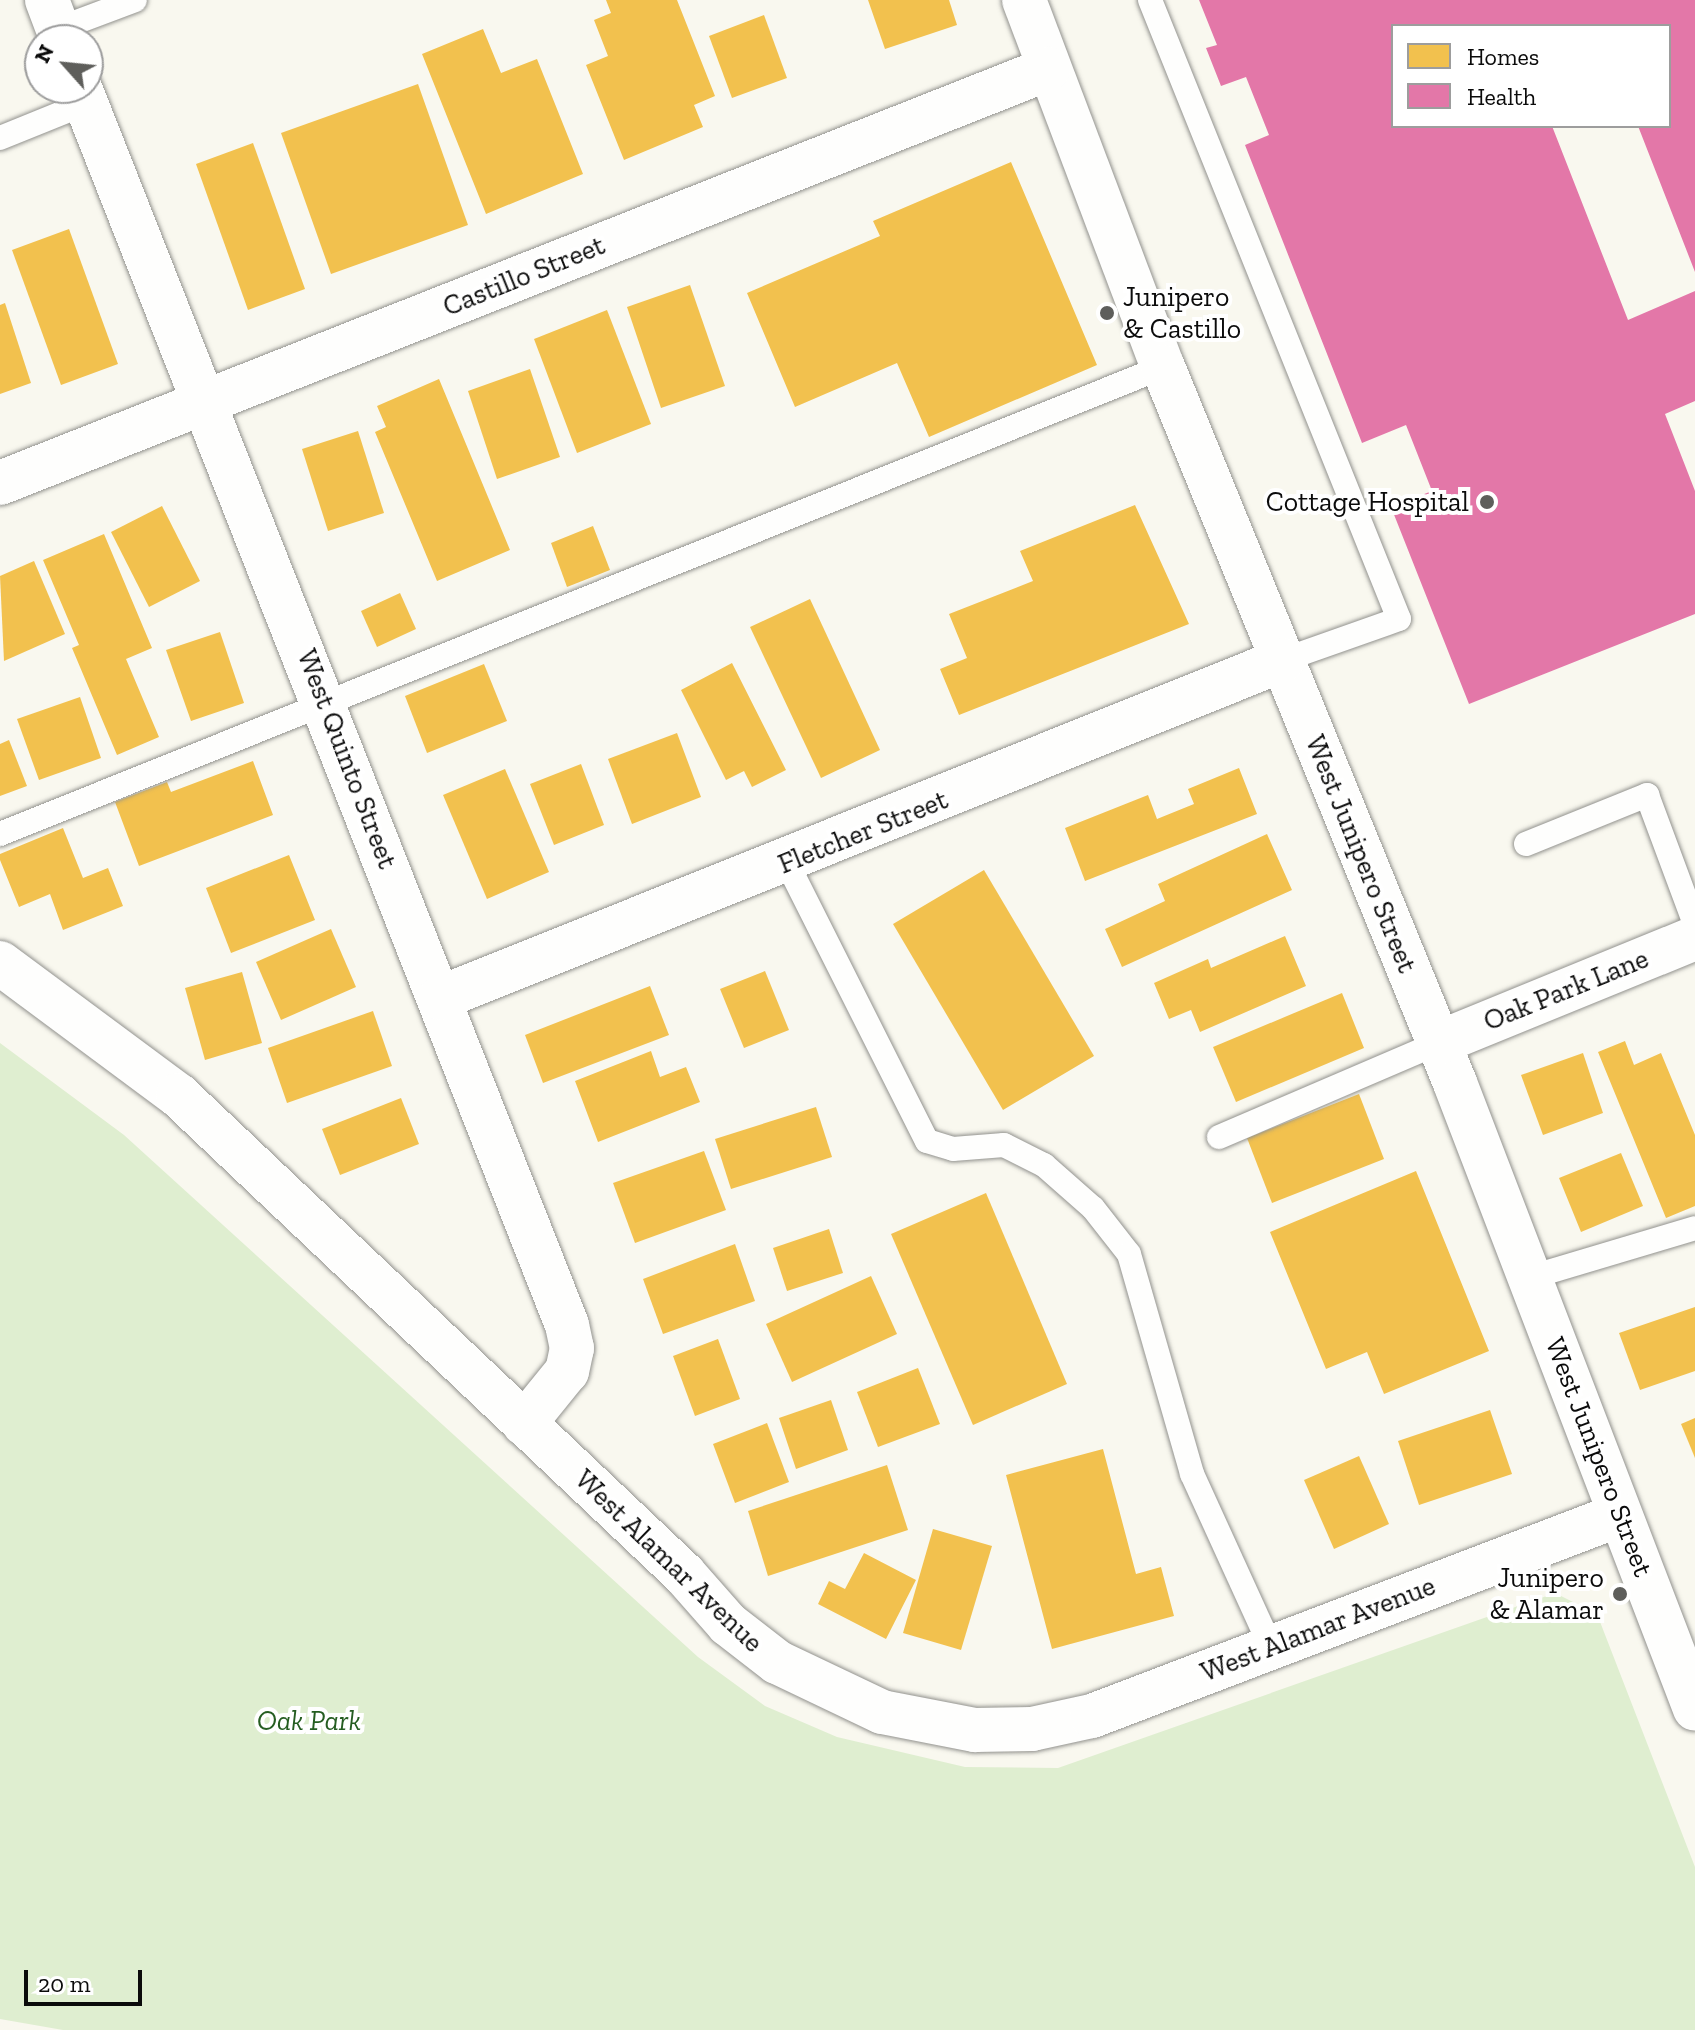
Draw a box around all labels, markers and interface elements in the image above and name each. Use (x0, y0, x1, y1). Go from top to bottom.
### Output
north arrow (24, 24, 104, 104)
legend (1391, 24, 1671, 128)
text: N (28, 40, 60, 67)
text: Homes (1467, 42, 1539, 71)
text: Health (1467, 82, 1536, 111)
street label: Castillo Street (438, 228, 610, 324)
place label: Junipero & Castillo (1123, 280, 1241, 346)
marker: Junipero & Castillo (1098, 304, 1116, 322)
place label: Cottage Hospital (1266, 485, 1469, 519)
marker: Cottage Hospital (1476, 491, 1498, 513)
street label: West Quinto Street (290, 645, 404, 873)
street label: West Junipero Street (1298, 730, 1424, 978)
street label: Fletcher Street (773, 783, 953, 881)
street label: Oak Park Lane (1479, 942, 1653, 1038)
street label: West Junipero Street (1538, 1333, 1660, 1581)
street label: West Alamar Avenue (567, 1462, 771, 1660)
place label: Junipero & Alamar (1489, 1561, 1604, 1627)
street label: West Alamar Avenue (1195, 1568, 1441, 1690)
marker: Junipero & Alamar (1611, 1585, 1629, 1603)
park label: Oak Park (257, 1704, 361, 1738)
scale bar (28, 1954, 146, 2004)
text: 20 m (38, 1969, 90, 1998)

